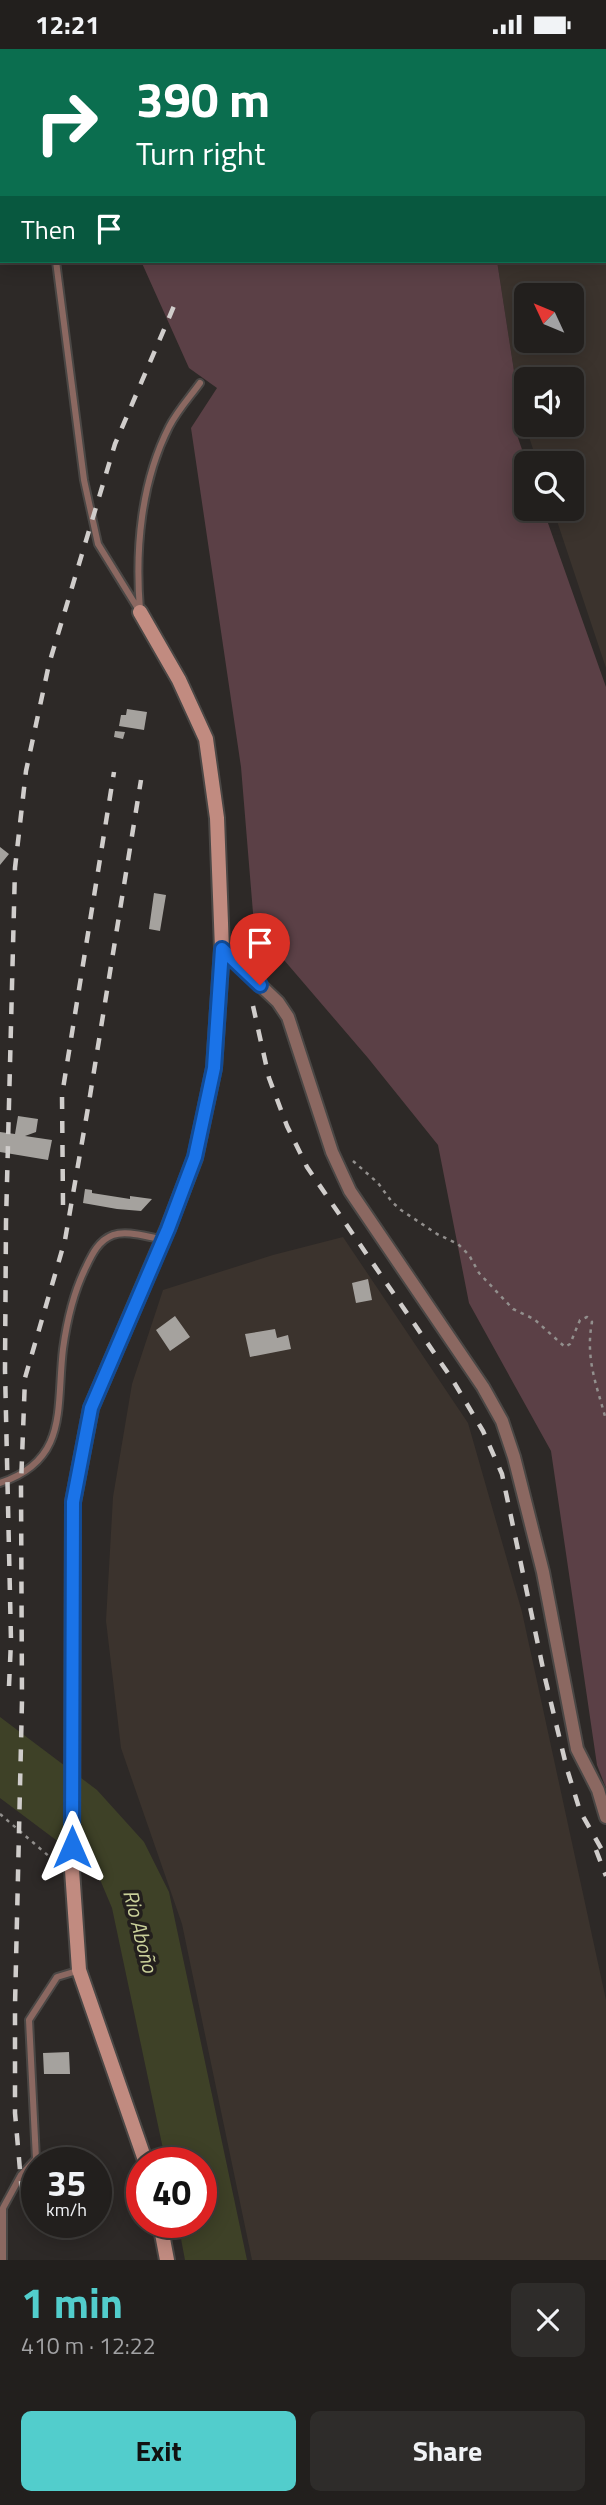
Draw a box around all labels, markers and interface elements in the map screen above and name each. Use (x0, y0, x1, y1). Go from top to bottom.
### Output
text: 12:21 (35, 5, 100, 44)
text: 390 m (136, 61, 270, 136)
icon: right (21, 77, 112, 168)
text: Turn right (136, 129, 265, 177)
text: Then (21, 210, 76, 249)
icon: arrive (90, 210, 128, 248)
north arrow (514, 283, 584, 353)
map controls (514, 283, 584, 521)
button: sound (514, 367, 584, 437)
button: search (514, 451, 584, 521)
pin (230, 913, 290, 985)
icon: arrive (241, 924, 279, 962)
position arrow (35, 1810, 109, 1884)
water label: Rio Aboño (115, 1886, 167, 1976)
speed limit sign: 40 (126, 2147, 217, 2238)
text: 35 (47, 2156, 86, 2210)
text: km/h (46, 2196, 87, 2223)
text: 1 min (21, 2270, 123, 2334)
button: close (511, 2283, 585, 2357)
text: 410 m · 12:22 (21, 2328, 156, 2363)
button: Exit (21, 2411, 296, 2491)
button: Share (310, 2411, 585, 2491)

